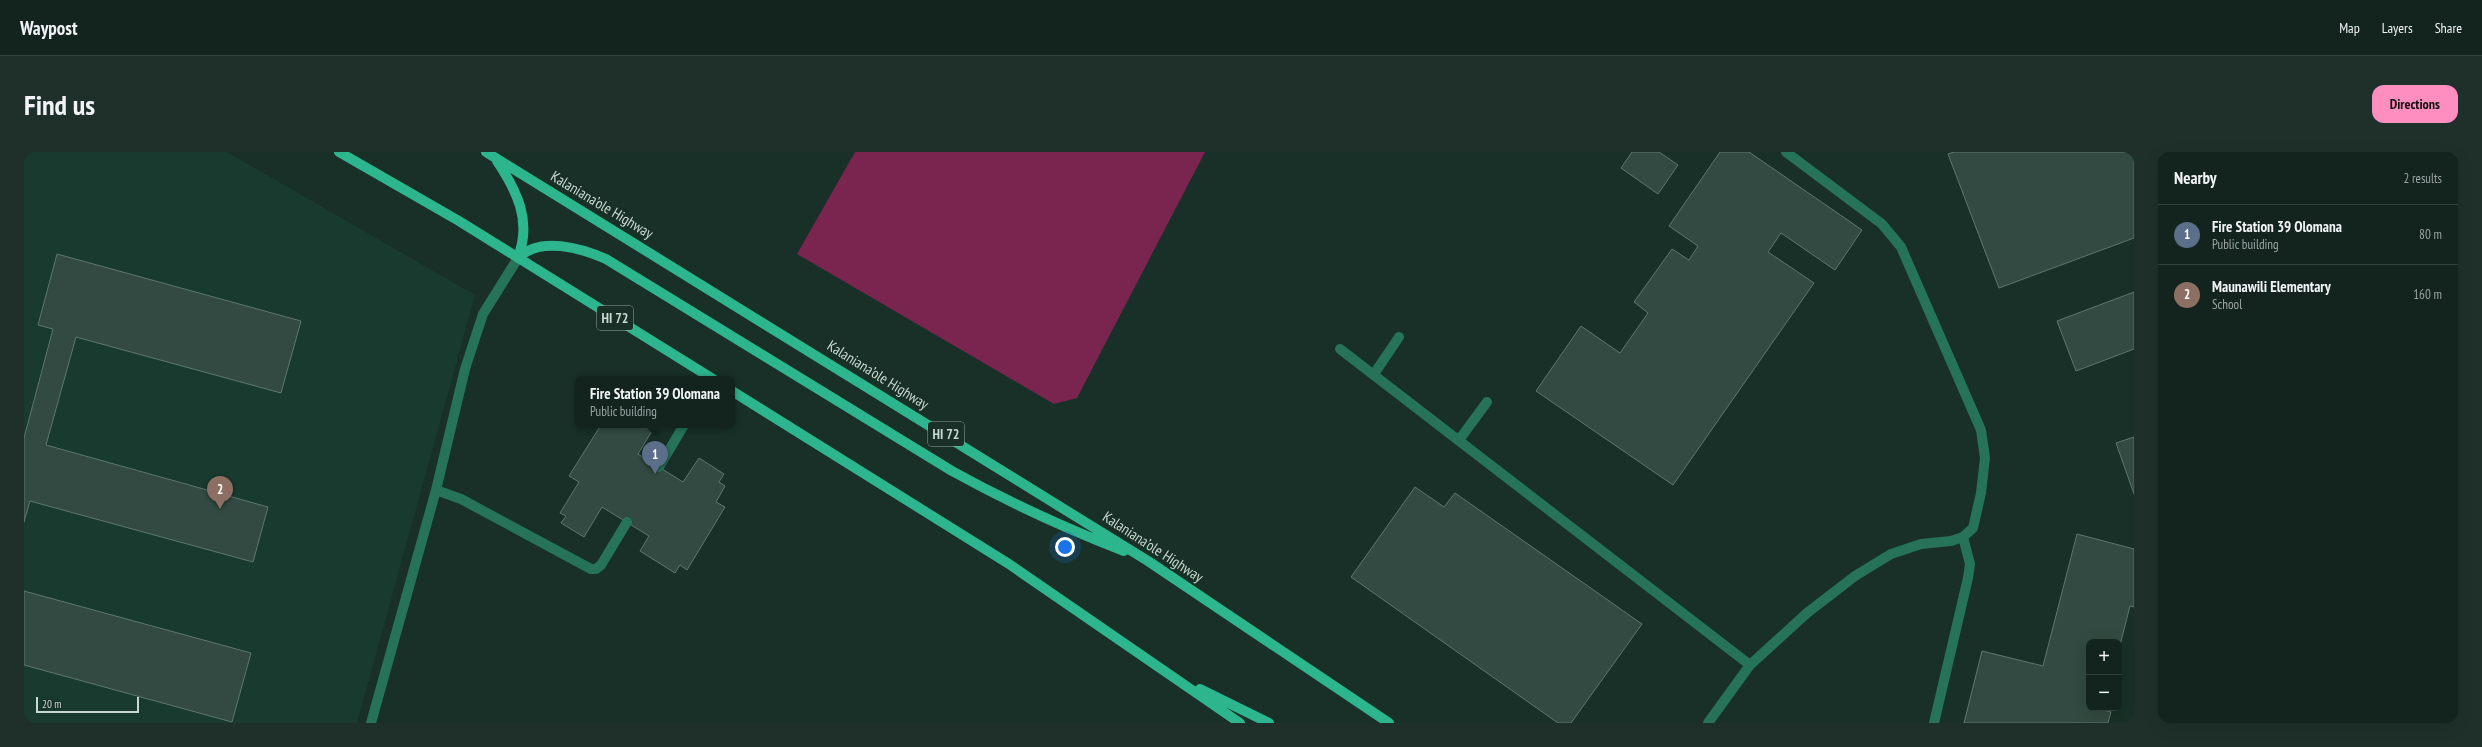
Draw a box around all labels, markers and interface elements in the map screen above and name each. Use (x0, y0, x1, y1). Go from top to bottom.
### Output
text: Waypost (20, 16, 77, 40)
text: Map (2339, 19, 2360, 37)
text: Layers (2382, 19, 2413, 37)
text: Share (2435, 19, 2462, 37)
button: Directions (2372, 85, 2458, 123)
text: Find us (24, 86, 95, 123)
street label: Kalaniana’ole Highway (548, 166, 657, 243)
text: Nearby (2174, 167, 2217, 189)
text: 2 results (2403, 170, 2442, 187)
text: Fire Station 39 Olomana (2212, 217, 2342, 236)
text: 1 (2184, 226, 2190, 243)
text: 80 m (2419, 226, 2442, 243)
text: Public building (2212, 236, 2279, 253)
text: Maunawili Elementary (2212, 277, 2331, 296)
text: 2 (2184, 286, 2190, 303)
text: 160 m (2413, 286, 2442, 303)
text: School (2212, 296, 2242, 313)
road number: HI 72 (597, 306, 633, 330)
street label: Kalaniana’ole Highway (824, 336, 933, 414)
popup (575, 376, 735, 428)
text: Fire Station 39 Olomana (590, 384, 720, 403)
text: Public building (590, 403, 657, 420)
road number: HI 72 (928, 422, 964, 446)
pin: 1 (642, 441, 668, 474)
pin: 2 (207, 476, 233, 509)
street label: Kalaniana’ole Highway (1099, 507, 1207, 586)
your location (1055, 537, 1075, 557)
map controls (2086, 639, 2122, 711)
button: + (2086, 639, 2122, 675)
button: − (2086, 675, 2122, 711)
scale bar (36, 695, 139, 714)
text: 20 m (42, 697, 61, 711)

